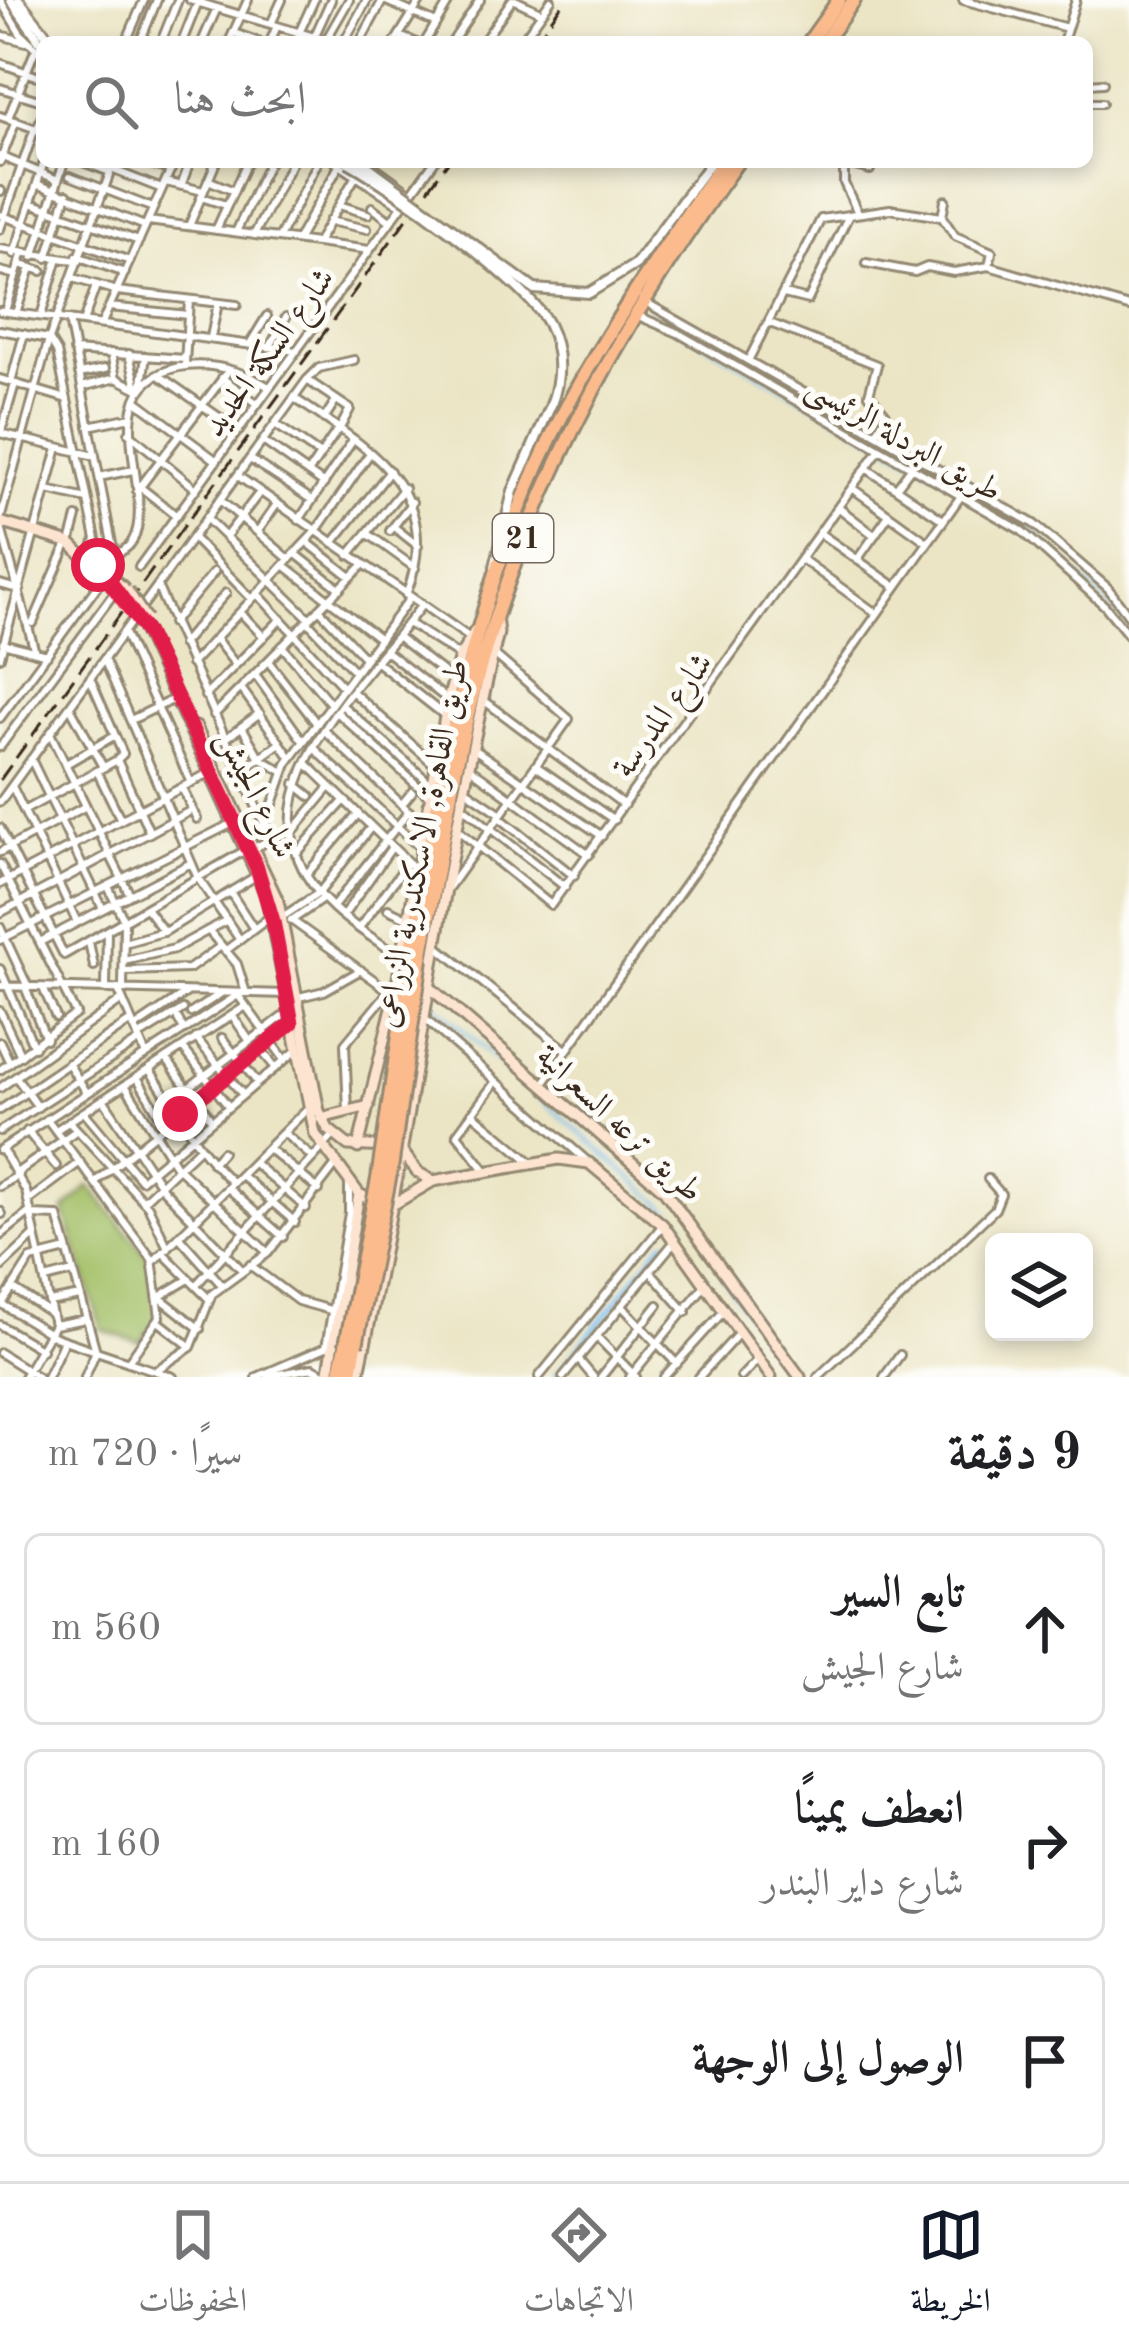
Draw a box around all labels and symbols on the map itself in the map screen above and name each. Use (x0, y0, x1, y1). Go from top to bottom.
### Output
street label: شارع السكة الحديد (196, 262, 349, 448)
street label: طريق البردلة الرئيسى (798, 370, 1007, 513)
road number: 21 (493, 514, 553, 562)
route start (71, 538, 125, 592)
street label: شارع المدرسة (608, 648, 727, 790)
street label: طريق القاهرة, الاسكندرية الزراعى (370, 656, 477, 1031)
street label: شارع الجيش (202, 725, 300, 868)
street label: طريق ترعه السعرانية (528, 1040, 708, 1211)
route end (153, 1087, 207, 1141)

